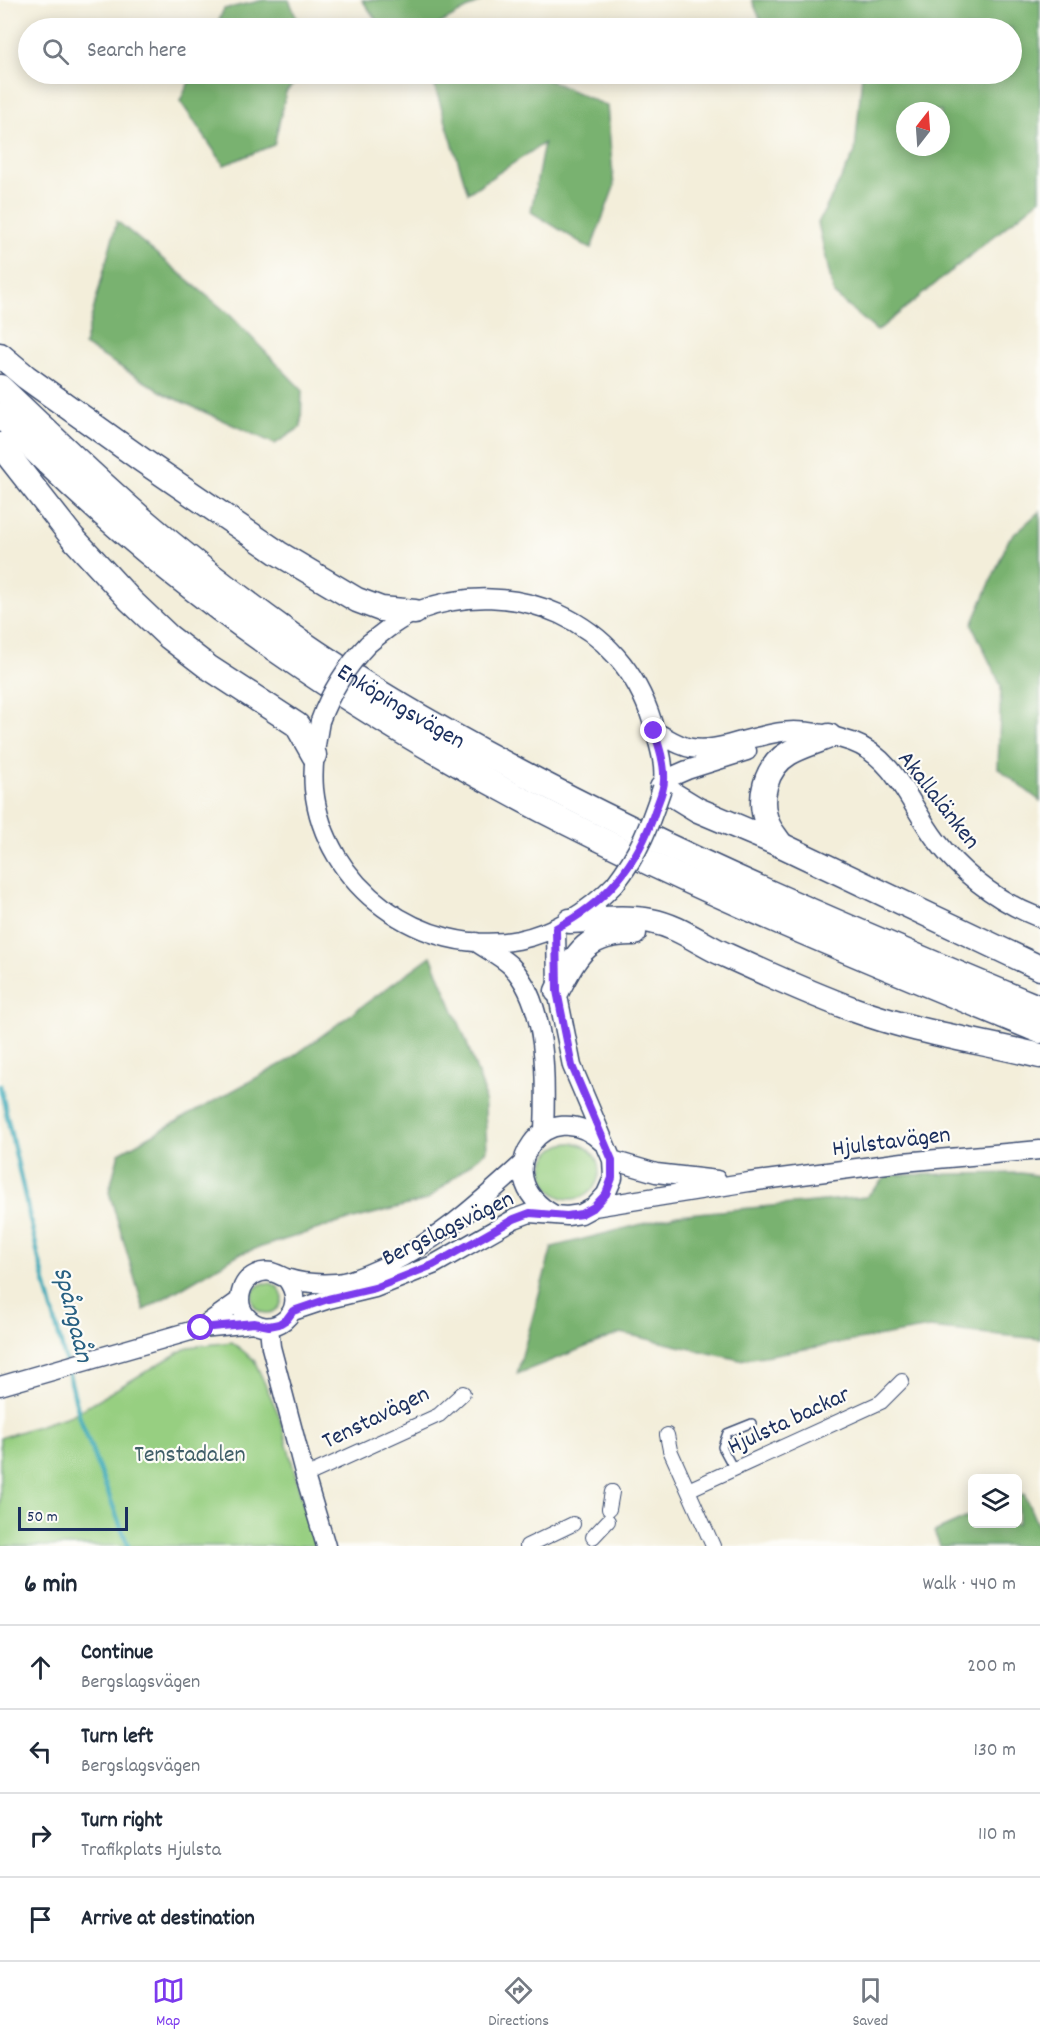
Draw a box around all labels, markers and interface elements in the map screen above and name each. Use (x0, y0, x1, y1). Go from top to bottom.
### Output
search box (18, 18, 1022, 84)
icon: search (39, 35, 72, 68)
text: Search here (87, 36, 186, 67)
north arrow (896, 102, 950, 156)
street label: Enköpingsvägen (329, 656, 471, 759)
route end (640, 717, 666, 743)
street label: Akallalänken (888, 744, 987, 857)
street label: Hjulstavägen (830, 1119, 952, 1167)
street label: Bergslagsvägen (377, 1183, 520, 1276)
water label: Spångaån (42, 1263, 102, 1367)
route start (187, 1314, 213, 1340)
street label: Tenstavägen (317, 1378, 436, 1459)
street label: Hjulsta backar (722, 1378, 856, 1465)
park label: Tenstadalen (134, 1439, 246, 1473)
map controls (968, 1474, 1022, 1528)
button: layers (968, 1474, 1022, 1528)
scale bar (18, 1504, 128, 1532)
text: 50 m (27, 1506, 58, 1529)
text: 6 min (24, 1567, 77, 1604)
text: Walk · 440 m (923, 1571, 1016, 1599)
text: Continue (81, 1638, 153, 1669)
icon: ahead (24, 1651, 57, 1684)
text: 200 m (967, 1653, 1016, 1681)
text: Bergslagsvägen (81, 1669, 200, 1697)
text: Turn left (81, 1722, 153, 1753)
icon: left (24, 1735, 57, 1768)
text: 130 m (974, 1737, 1016, 1765)
text: Bergslagsvägen (81, 1753, 200, 1781)
text: Turn right (81, 1806, 163, 1837)
icon: right (24, 1819, 57, 1852)
text: 110 m (978, 1821, 1016, 1849)
text: Trafikplats Hjulsta (81, 1837, 221, 1865)
icon: arrive (24, 1903, 57, 1936)
text: Arrive at destination (81, 1904, 255, 1935)
tab: Map (152, 1974, 185, 2033)
tab: Directions (488, 1974, 549, 2033)
tab: Saved (852, 1974, 888, 2033)

